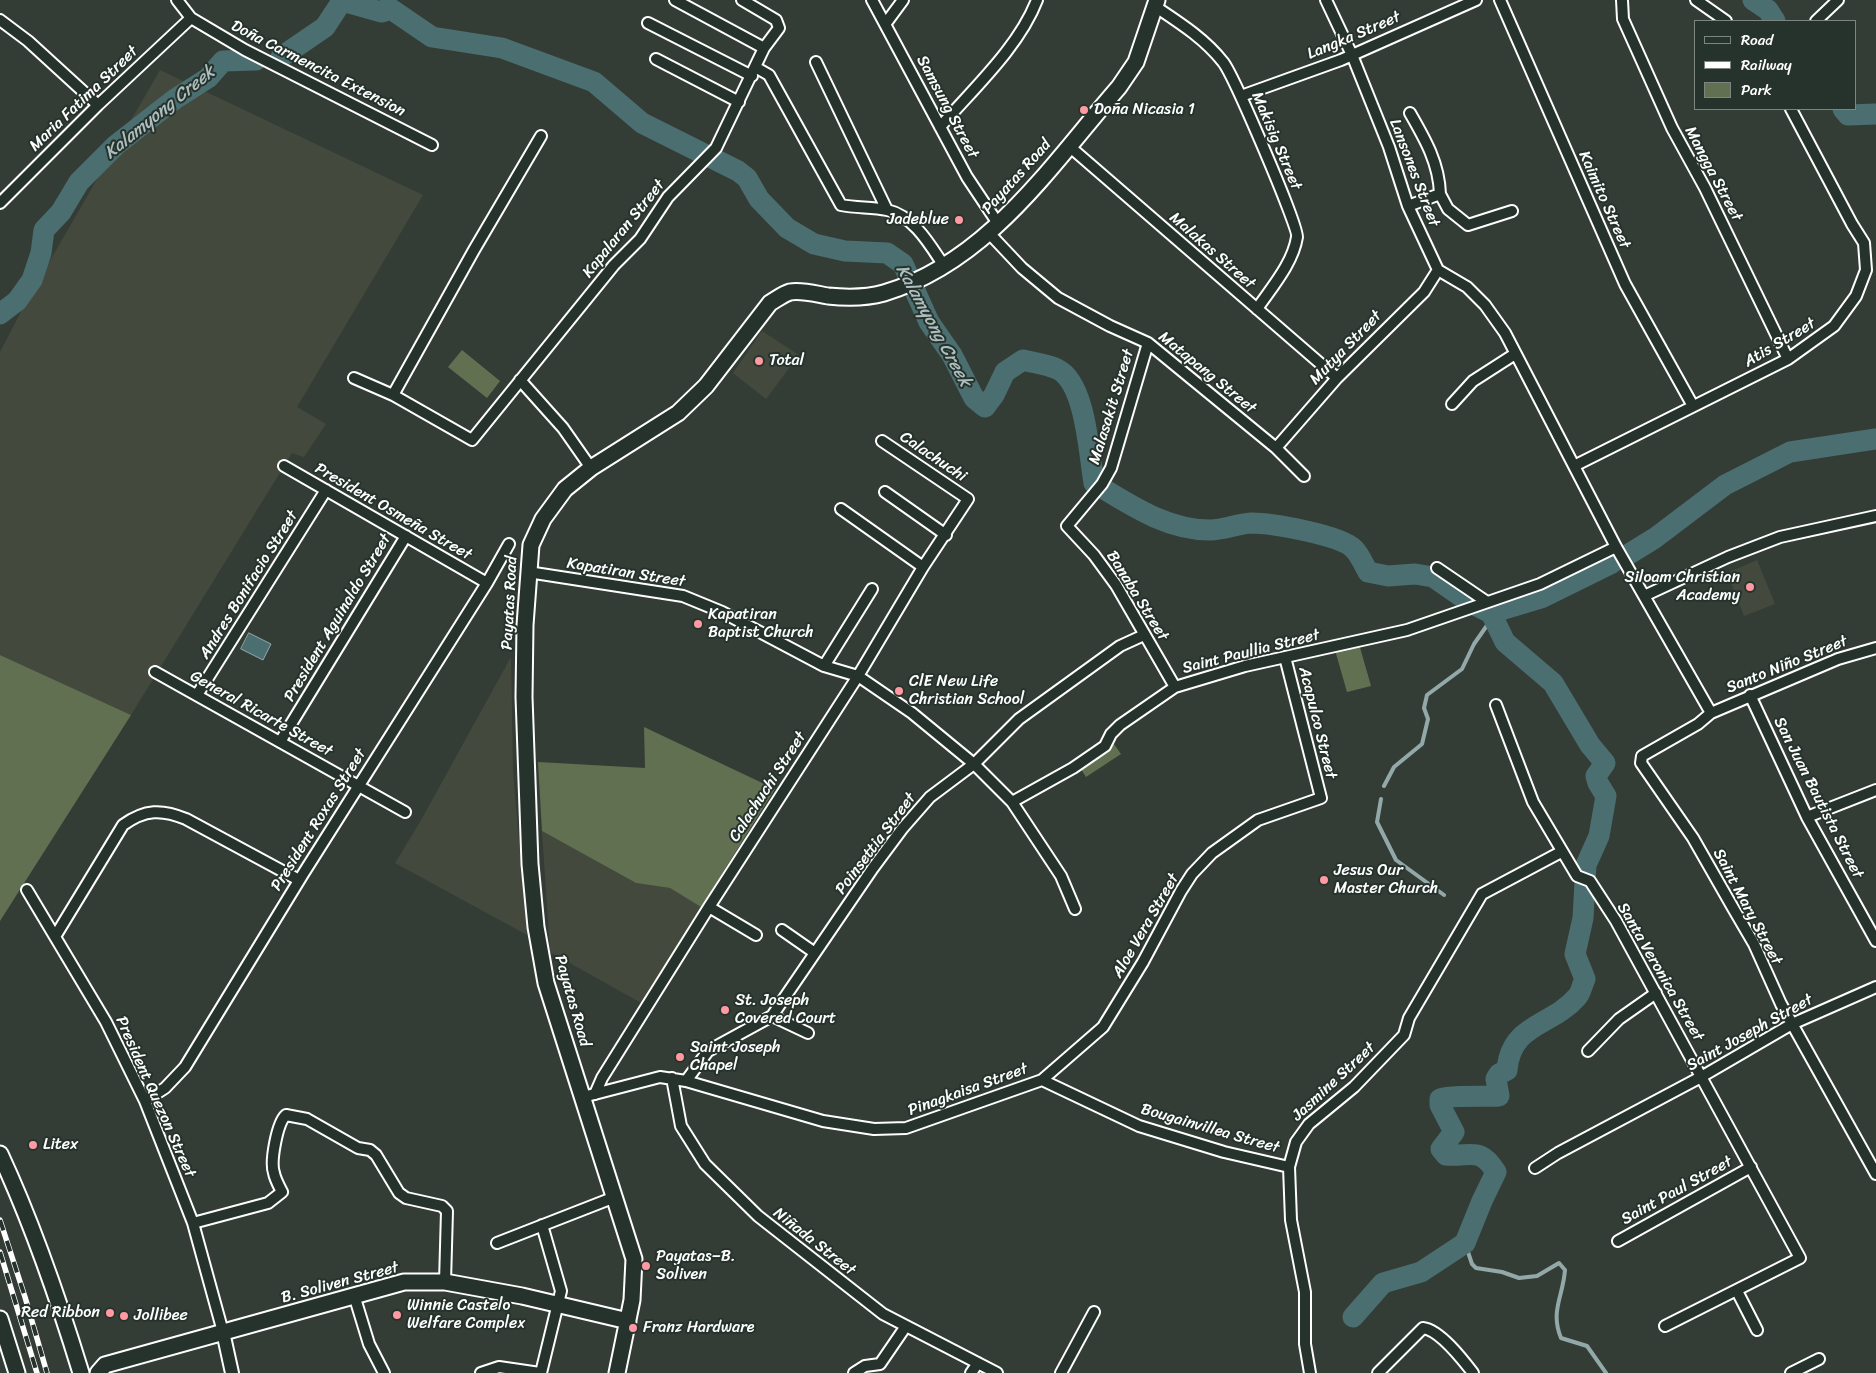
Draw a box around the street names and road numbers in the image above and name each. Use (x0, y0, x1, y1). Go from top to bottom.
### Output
street label: Langka Street (1305, 8, 1403, 64)
street label: Doña Carmencita Extension (228, 17, 408, 121)
street label: Maria Fatima Street (26, 42, 142, 156)
street label: Samsung Street (912, 52, 982, 162)
street label: Makisig Street (1247, 89, 1305, 193)
street label: Lansones Street (1385, 116, 1443, 230)
street label: Mangga Street (1680, 123, 1746, 225)
street label: Payatas Road (978, 136, 1056, 218)
street label: Kaimito Street (1574, 148, 1634, 252)
street label: Kapalaran Street (579, 176, 669, 282)
street label: Malakas Street (1165, 209, 1259, 293)
street label: Mutya Street (1306, 307, 1386, 389)
street label: Atis Street (1741, 314, 1819, 372)
street label: Matapang Street (1154, 328, 1260, 418)
street label: Malasakit Street (1085, 347, 1139, 467)
street label: Calachuchi (896, 428, 970, 486)
street label: President Osmeña Street (311, 459, 475, 565)
street label: Andres Bonifacio Street (195, 507, 303, 663)
street label: President Aguinaldo Street (280, 531, 396, 705)
street label: Banaba Street (1102, 548, 1172, 644)
street label: Kapatiran Street (565, 554, 687, 592)
street label: Payatas Road (498, 555, 522, 651)
street label: Saint Paullia Street (1180, 626, 1322, 678)
street label: Santo Niño Street (1724, 632, 1850, 698)
street label: Acapulco Street (1294, 665, 1340, 781)
street label: General Ricarte Street (186, 667, 336, 761)
street label: San Juan Bautista Street (1769, 714, 1867, 882)
street label: Calachuchi Street (725, 729, 811, 845)
street label: President Roxas Street (267, 745, 371, 895)
street label: Poinsettia Street (832, 789, 920, 899)
street label: Saint Mary Street (1708, 846, 1786, 968)
street label: Aloe Vera Street (1108, 870, 1184, 982)
street label: Santa Veronica Street (1613, 899, 1707, 1045)
street label: Payatas Road (550, 953, 594, 1049)
street label: Saint Joseph Street (1684, 990, 1816, 1076)
street label: President Quezon Street (111, 1014, 199, 1180)
street label: Jasmine Street (1288, 1039, 1380, 1125)
street label: Pinagkaisa Street (906, 1059, 1030, 1121)
street label: Bougainvillea Street (1138, 1100, 1282, 1158)
street label: Saint Paul Street (1618, 1153, 1736, 1229)
street label: Niñada Street (769, 1204, 859, 1280)
street label: B. Soliven Street (279, 1258, 401, 1308)

